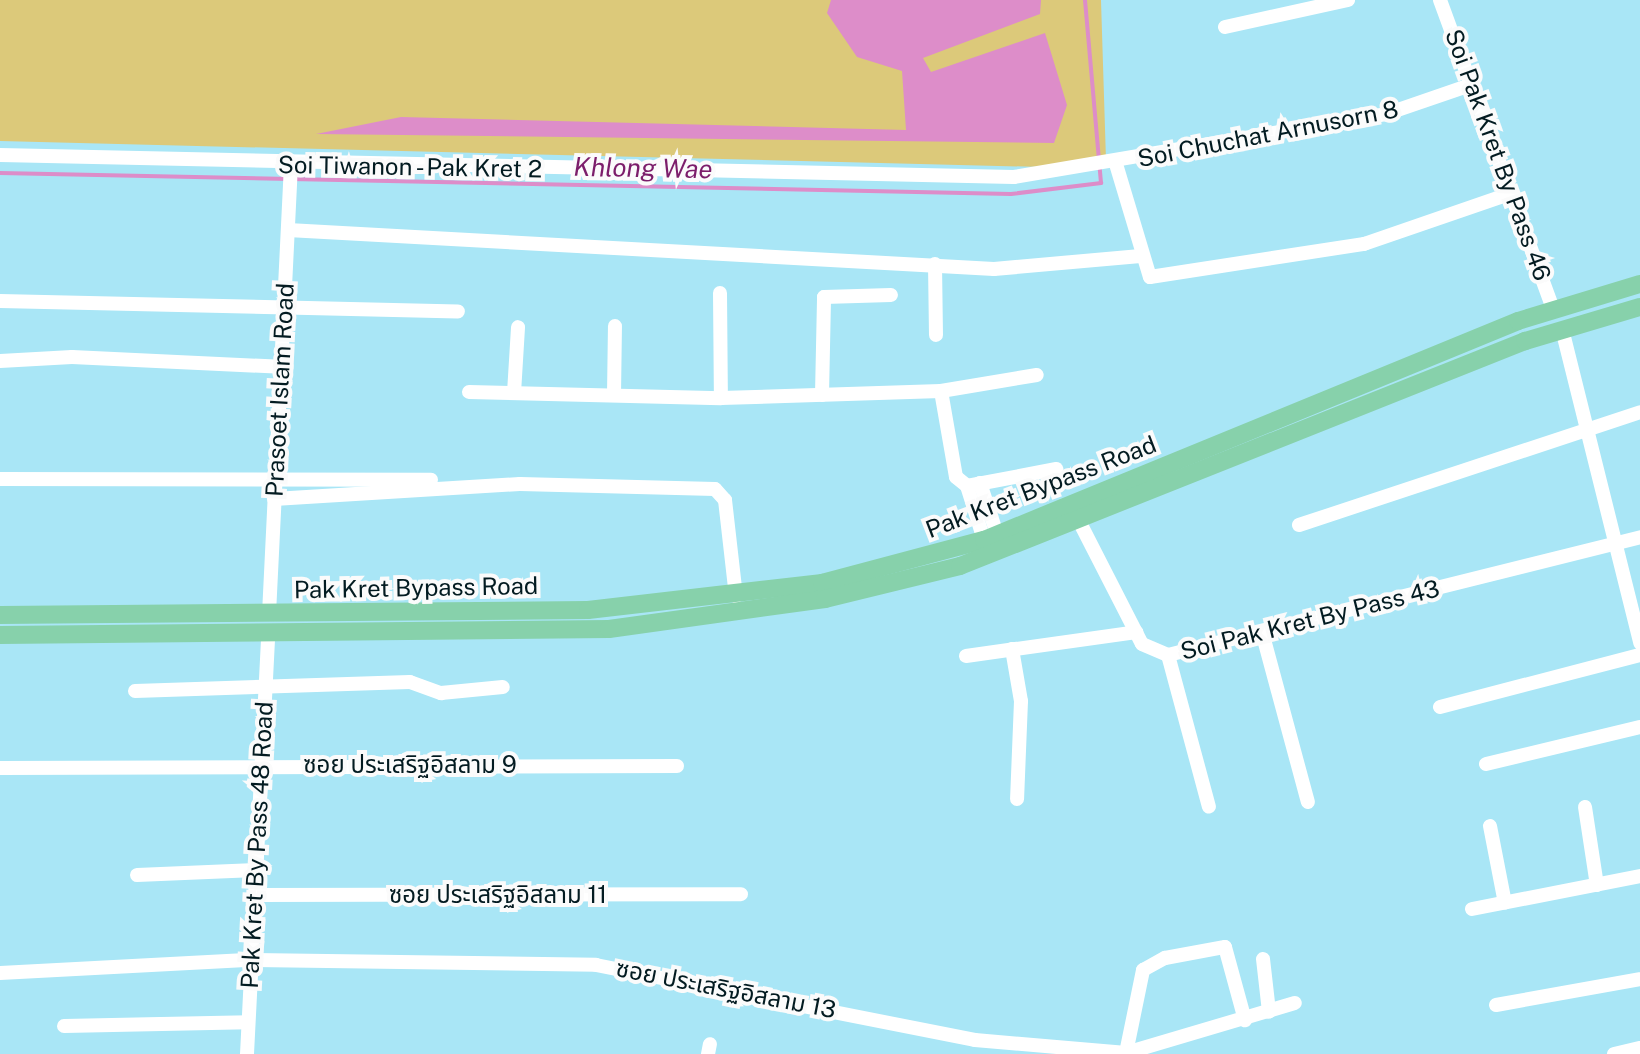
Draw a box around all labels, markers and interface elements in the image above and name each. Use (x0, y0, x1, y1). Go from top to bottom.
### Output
street label: Soi Pak Kret By Pass 46 (1439, 25, 1557, 285)
street label: Soi Chuchat Arnusorn 8 (1135, 95, 1401, 173)
street label: Soi Tiwanon - Pak Kret 2 (274, 150, 546, 184)
water label: Khlong Wae (573, 151, 713, 185)
street label: Prasoet Islam Road (260, 282, 300, 498)
street label: Pak Kret Bypass Road (922, 430, 1160, 544)
street label: Pak Kret Bypass Road (294, 571, 538, 605)
street label: Soi Pak Kret By Pass 43 (1177, 574, 1443, 666)
street label: Pak Kret By Pass 48 Road (235, 701, 279, 989)
street label: ซอย ประเสริฐอิสลาม 9 (303, 751, 517, 779)
street label: ซอย ประเสริฐอิสลาม 11 (389, 881, 607, 909)
street label: ซอย ประเสริฐอิสลาม 13 (614, 954, 838, 1024)

